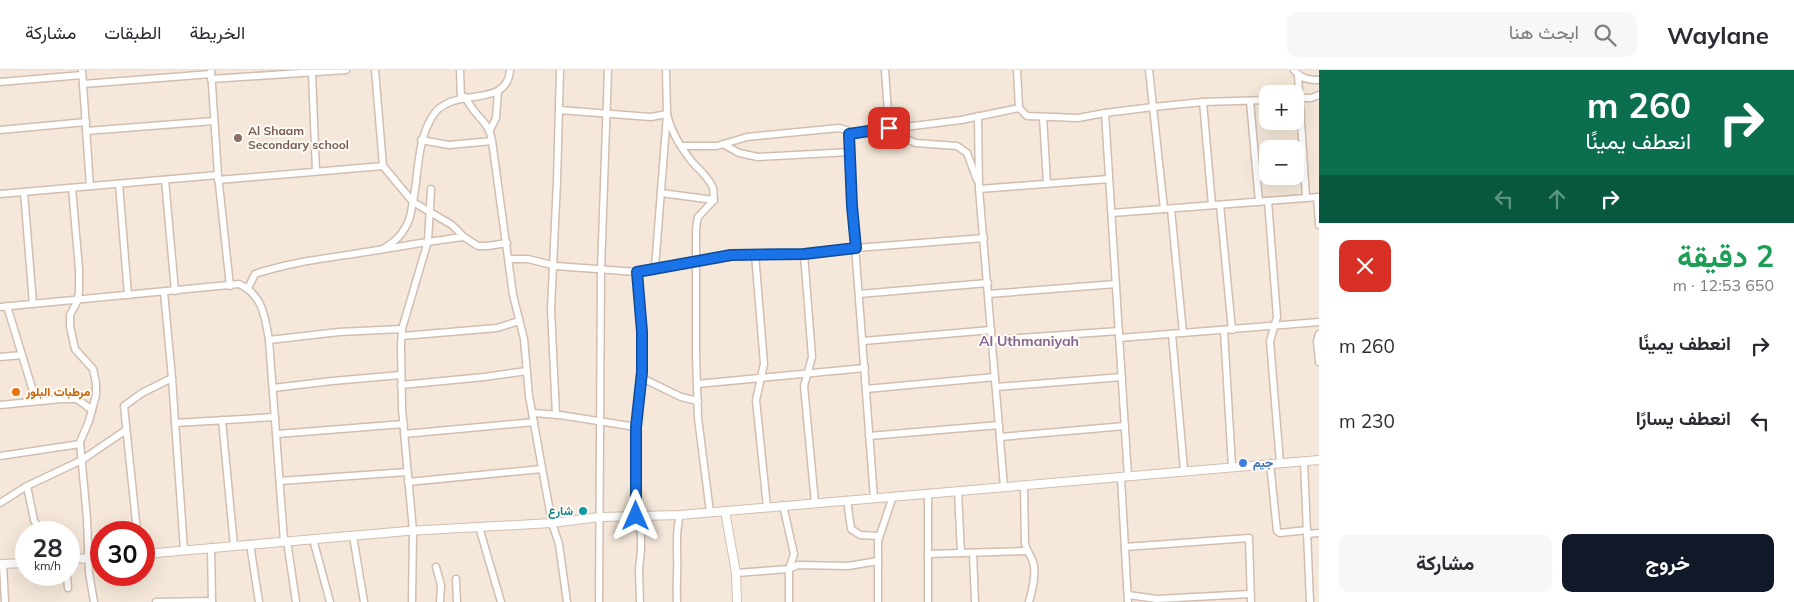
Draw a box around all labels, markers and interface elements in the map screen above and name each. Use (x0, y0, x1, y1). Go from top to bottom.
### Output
search box (1287, 12, 1637, 57)
text: ابحث هنا (1509, 20, 1579, 44)
text: Waylane (1667, 20, 1769, 50)
text: مشاركة (25, 21, 76, 44)
text: الطبقات (104, 21, 161, 44)
text: الخريطة (189, 21, 245, 44)
icon: search (1591, 21, 1619, 49)
text: 260 m (1587, 83, 1691, 127)
map controls (1259, 85, 1304, 185)
button: + (1259, 85, 1304, 130)
icon: right (1709, 90, 1774, 155)
pin (868, 107, 910, 149)
icon: arrive (875, 114, 903, 142)
place label: Al Shaam Secondary school (248, 123, 349, 152)
text: انعطف يمينًا (1585, 127, 1691, 155)
marker: Al Shaam Secondary school (232, 132, 244, 144)
button: − (1259, 140, 1304, 185)
icon: left (1490, 185, 1518, 213)
icon: ahead (1543, 185, 1571, 213)
icon: right (1596, 185, 1624, 213)
text: 2 دقيقة (1677, 237, 1774, 275)
button: close (1339, 240, 1391, 292)
text: 650 m · 12:53 (1673, 275, 1774, 295)
text: انعطف يمينًا (1638, 331, 1731, 355)
district label: Al Uthmaniyah (979, 332, 1079, 350)
icon: right (1746, 332, 1774, 360)
text: 260 m (1339, 334, 1395, 358)
place label: مرطبات البلور (25, 384, 91, 400)
marker: مرطبات البلور (10, 386, 22, 398)
text: انعطف يسارًا (1636, 406, 1731, 430)
icon: left (1746, 407, 1774, 435)
text: 230 m (1339, 409, 1395, 433)
place label: جيم (1253, 455, 1273, 471)
marker: جيم (1237, 457, 1249, 469)
position arrow (609, 489, 661, 541)
place label: شارع (548, 503, 573, 519)
marker: شارع (577, 505, 589, 517)
speed limit sign: 30 (90, 521, 155, 586)
text: 28 (32, 532, 63, 563)
button: مشاركة (1339, 534, 1552, 592)
button: خروج (1562, 534, 1774, 592)
text: km/h (34, 558, 61, 573)

